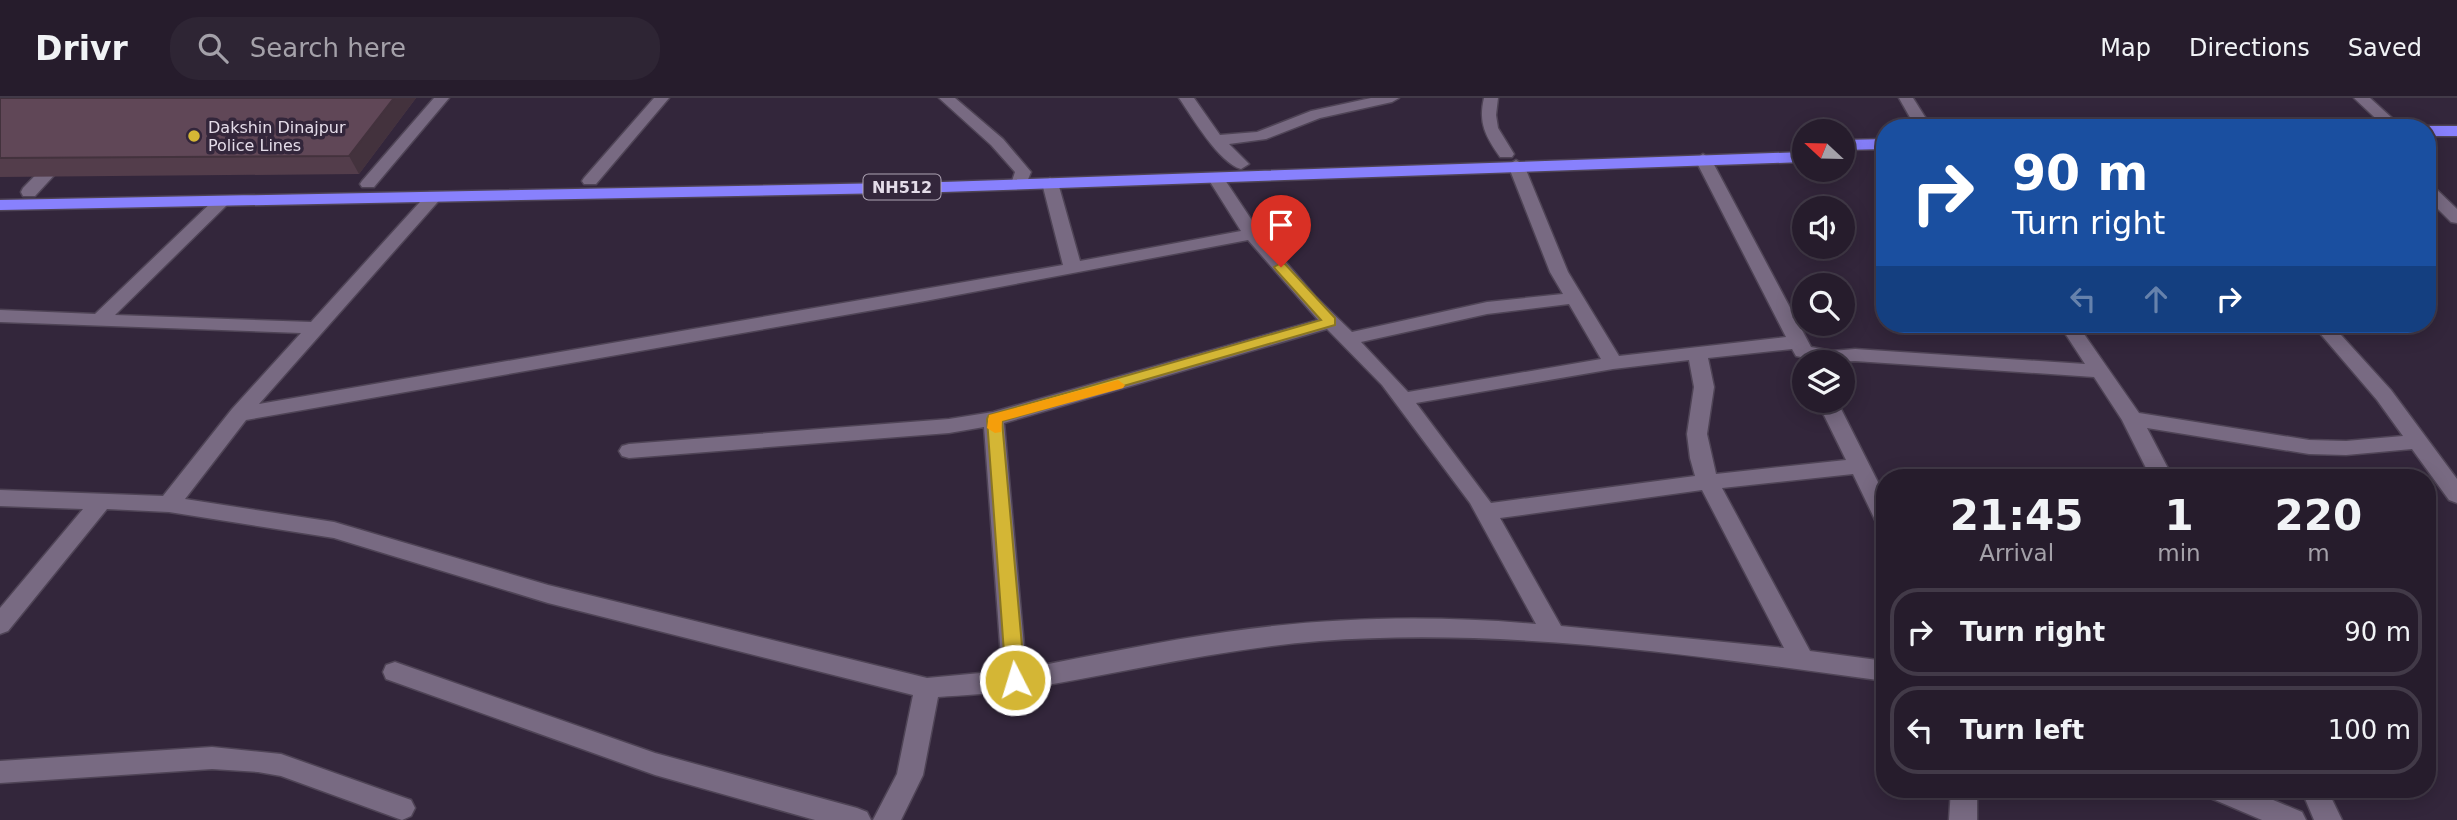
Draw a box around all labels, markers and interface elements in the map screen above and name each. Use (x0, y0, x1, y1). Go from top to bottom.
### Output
search box (170, 17, 660, 80)
text: Drivr (35, 29, 128, 68)
icon: search (194, 29, 232, 67)
text: Search here (250, 33, 406, 63)
text: Map (2100, 34, 2151, 62)
text: Directions (2189, 34, 2310, 62)
text: Saved (2348, 34, 2422, 62)
place label: Dakshin Dinajpur Police Lines (208, 118, 346, 155)
north arrow (1792, 119, 1855, 182)
map controls (1792, 119, 1855, 413)
marker: Dakshin Dinajpur Police Lines (186, 128, 202, 144)
text: 90 m (2012, 145, 2148, 202)
icon: right (1897, 147, 1988, 238)
road number: NH512 (864, 174, 940, 200)
pin (1251, 195, 1311, 267)
button: sound (1792, 196, 1855, 259)
text: Turn right (2012, 204, 2165, 242)
icon: arrive (1262, 206, 1300, 244)
button: search (1792, 273, 1855, 336)
icon: left (2064, 280, 2102, 318)
icon: ahead (2137, 280, 2175, 318)
icon: right (2210, 280, 2248, 318)
button: layers (1792, 350, 1855, 413)
text: 21:45 (1950, 491, 2084, 540)
text: 1 (2164, 491, 2194, 540)
text: 220 (2275, 491, 2362, 540)
text: Arrival (1979, 540, 2054, 566)
text: min (2157, 540, 2201, 566)
text: m (2307, 540, 2330, 566)
icon: right (1901, 613, 1939, 651)
text: Turn right (1960, 617, 2105, 647)
text: 90 m (2344, 617, 2411, 647)
position arrow (978, 643, 1052, 717)
icon: left (1901, 711, 1939, 749)
text: Turn left (1960, 715, 2084, 745)
text: 100 m (2328, 715, 2411, 745)

